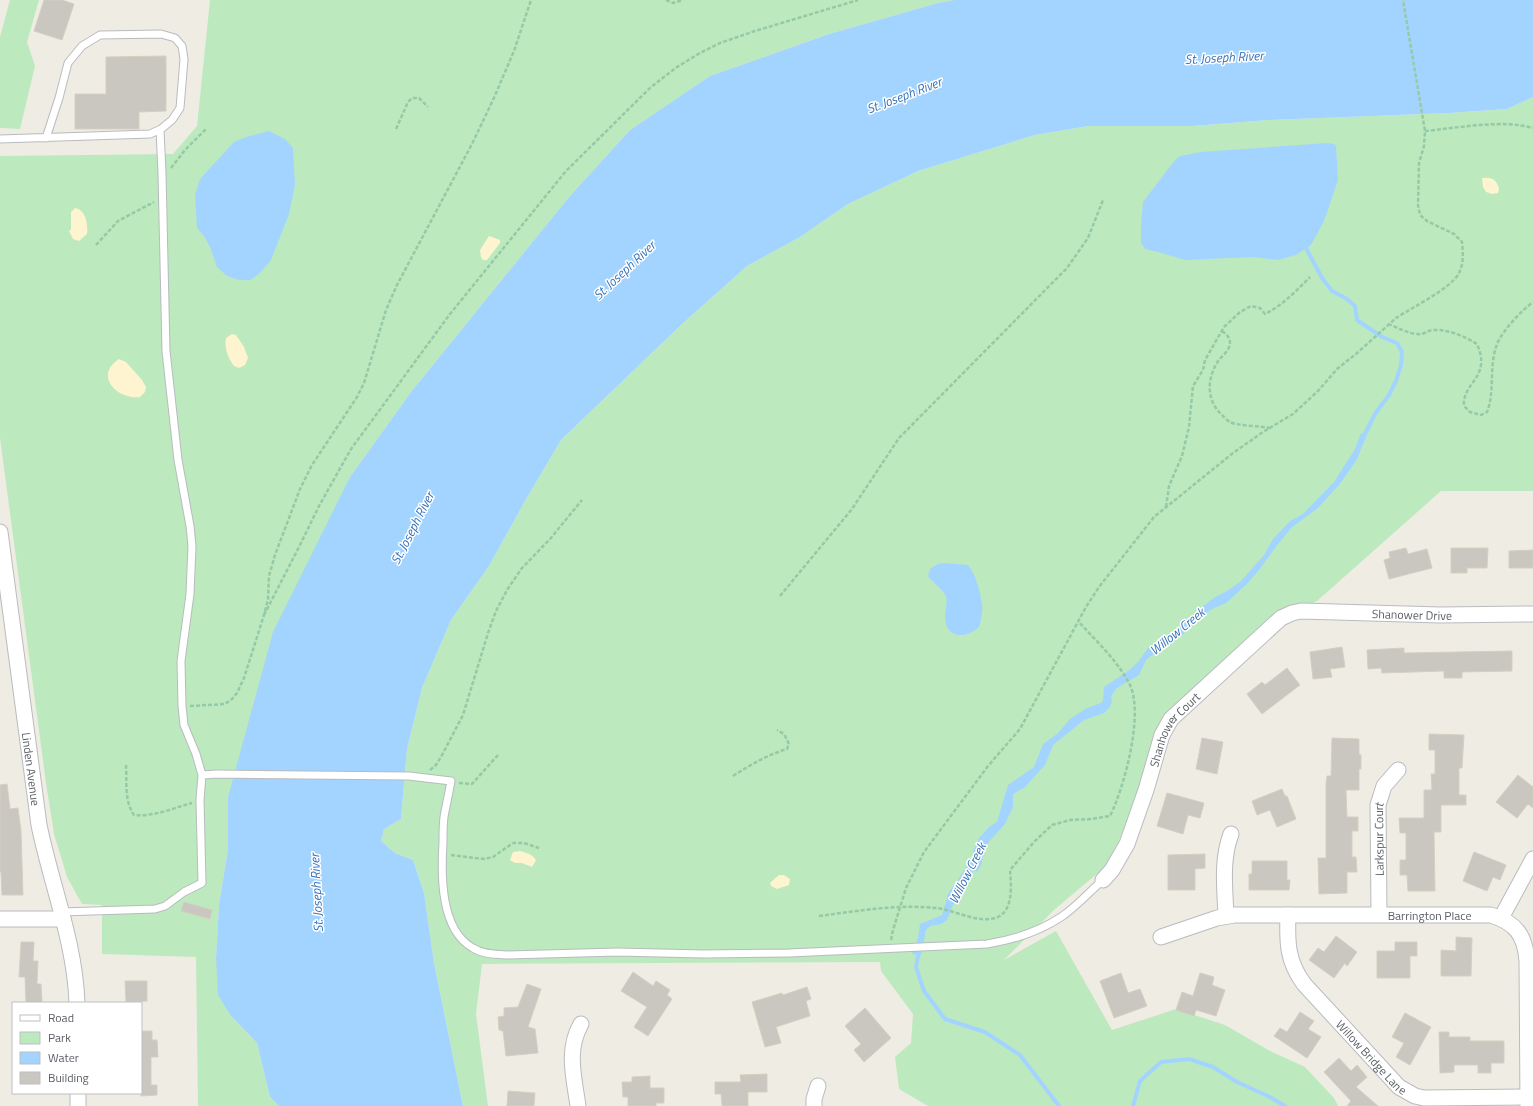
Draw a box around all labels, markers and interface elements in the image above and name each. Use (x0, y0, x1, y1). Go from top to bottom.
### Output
water label: St. Joseph River (1184, 45, 1266, 69)
water label: St. Joseph River (864, 71, 946, 118)
water label: St. Joseph River (588, 235, 661, 304)
water label: St. Joseph River (385, 487, 440, 568)
water label: Willow Creek (1145, 601, 1211, 660)
street label: Shanower Drive (1372, 604, 1452, 625)
street label: Shanhower Court (1144, 687, 1205, 769)
street label: Linden Avenue (17, 731, 46, 807)
street label: Larkspur Court (1369, 798, 1388, 876)
water label: Willow Creek (943, 837, 992, 907)
water label: St. Joseph River (304, 851, 328, 933)
street label: Barrington Place (1388, 906, 1472, 925)
legend (12, 1002, 142, 1094)
text: Road (48, 1008, 74, 1027)
street label: Willow Bridge Lane (1332, 1015, 1410, 1099)
text: Park (48, 1028, 71, 1047)
text: Water (48, 1048, 79, 1067)
text: Building (48, 1068, 89, 1087)

